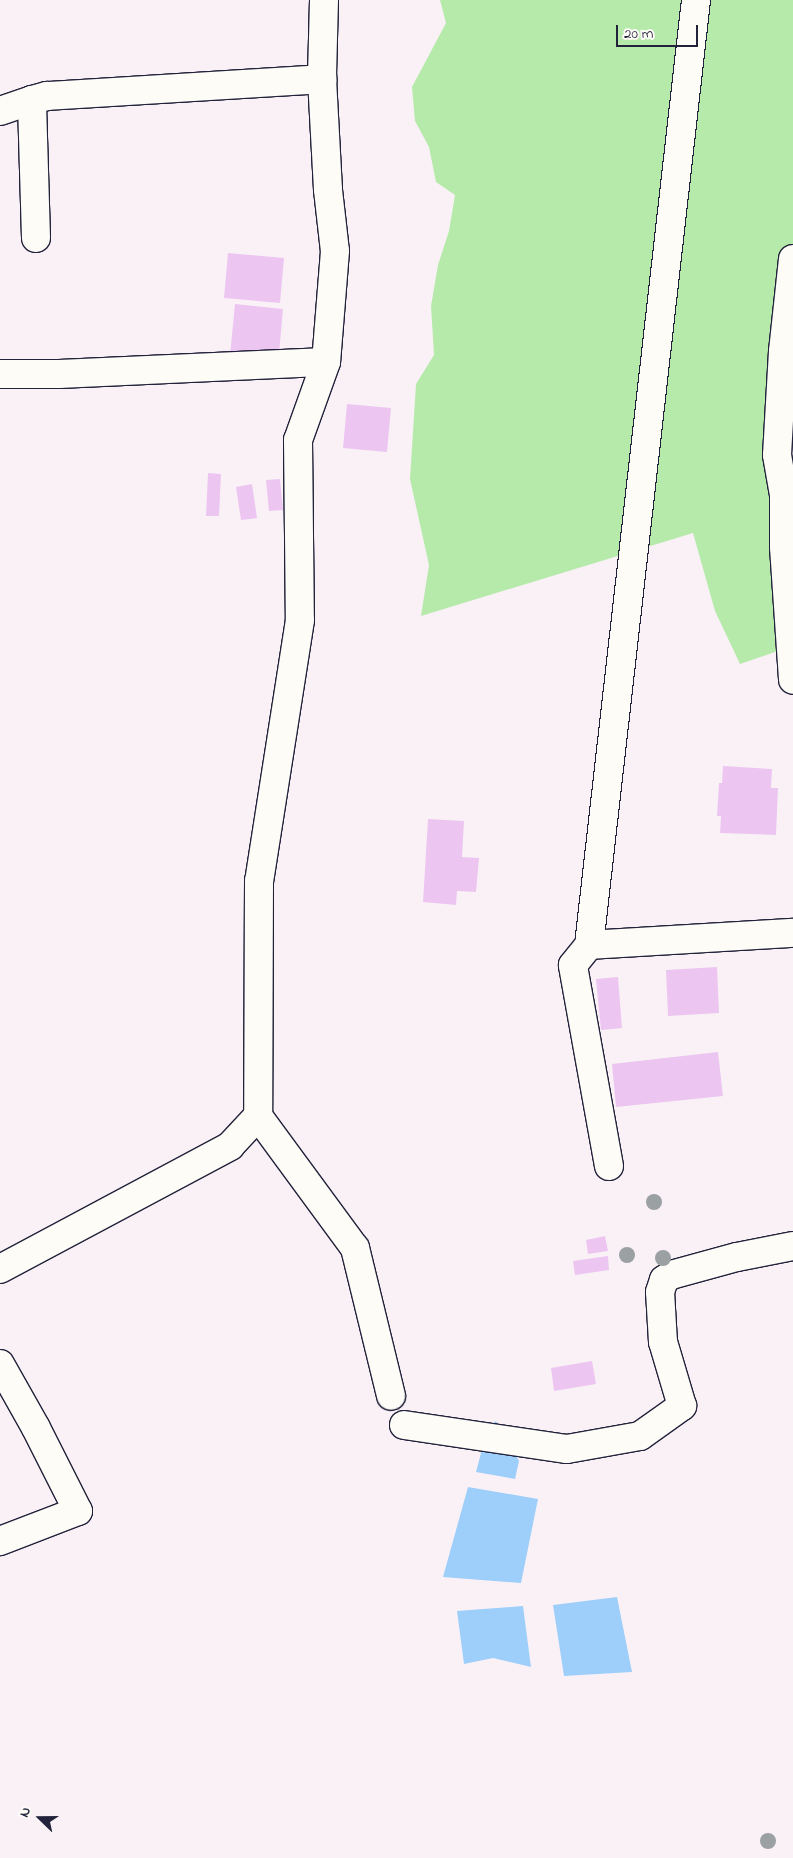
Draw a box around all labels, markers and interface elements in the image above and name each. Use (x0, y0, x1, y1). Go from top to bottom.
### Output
scale bar (618, 15, 700, 47)
text: 20 m (624, 23, 653, 45)
north arrow (15, 1793, 65, 1843)
text: N (14, 1804, 37, 1821)

